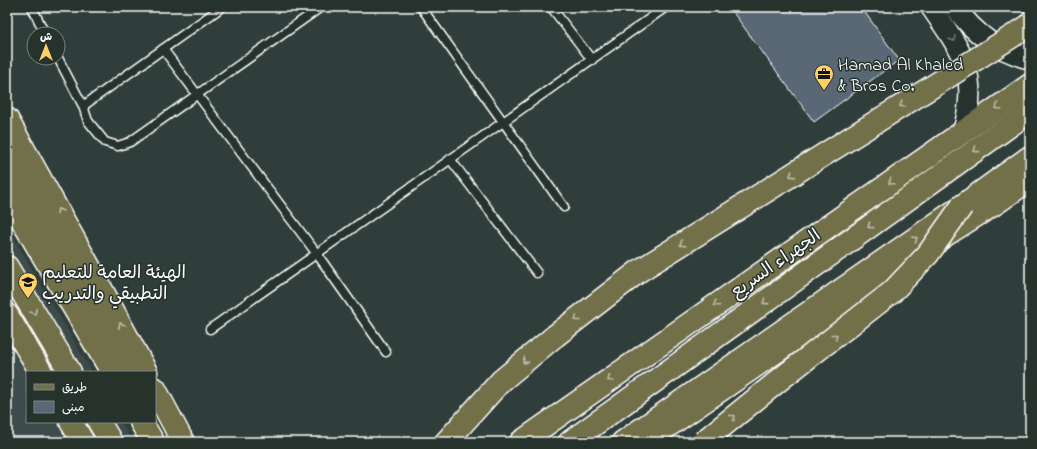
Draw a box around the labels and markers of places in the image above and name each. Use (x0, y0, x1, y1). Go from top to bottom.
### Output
place label: Hamad Al Khaled & Bros Co. (838, 53, 963, 100)
office icon: Hamad Al Khaled & Bros Co. (813, 63, 835, 91)
place label: الهيئة العامة للتعليم التطبيقي والتدريب (42, 261, 186, 309)
school or university icon: الهيئة العامة للتعليم التطبيقي والتدريب (17, 271, 39, 299)

